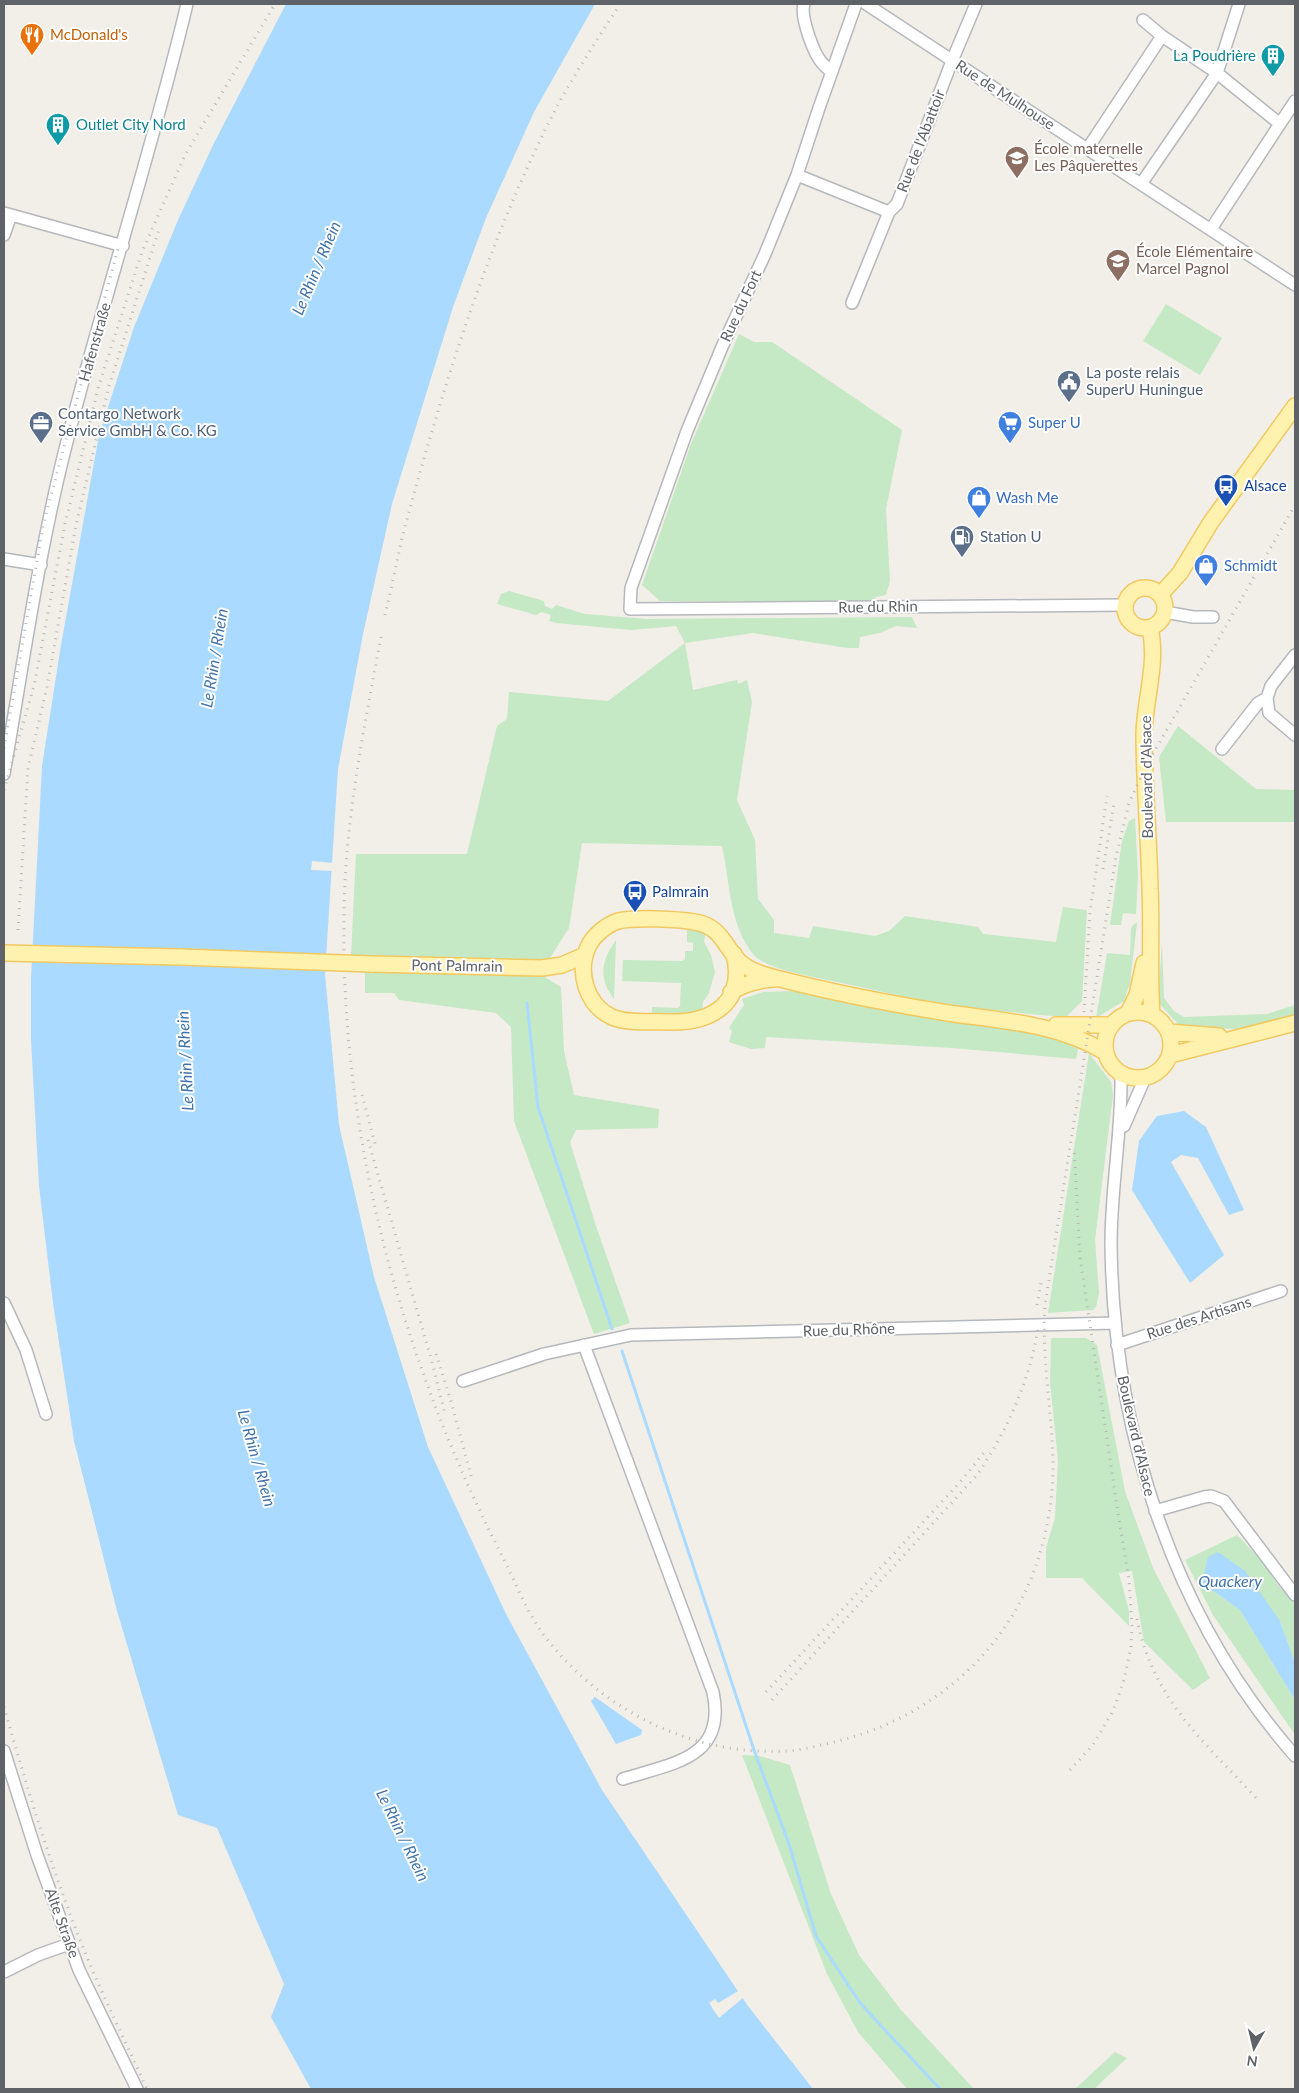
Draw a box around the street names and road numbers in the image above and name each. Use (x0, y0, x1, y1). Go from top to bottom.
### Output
street label: Rue de Mulhouse (953, 55, 1059, 133)
street label: Rue de l'Abattoir (892, 86, 948, 195)
street label: Rue du Fort (716, 266, 765, 344)
street label: Hafenstraße (74, 300, 114, 383)
street label: Rue du Rhin (838, 596, 918, 616)
street label: Boulevard d'Alsace (1136, 715, 1156, 839)
street label: Pont Palmrain (411, 955, 503, 975)
street label: Rue des Artisans (1144, 1292, 1253, 1342)
street label: Rue du Rhône (803, 1318, 895, 1340)
street label: Boulevard d'Alsace (1114, 1374, 1160, 1498)
street label: Alte Straße (42, 1885, 84, 1960)

